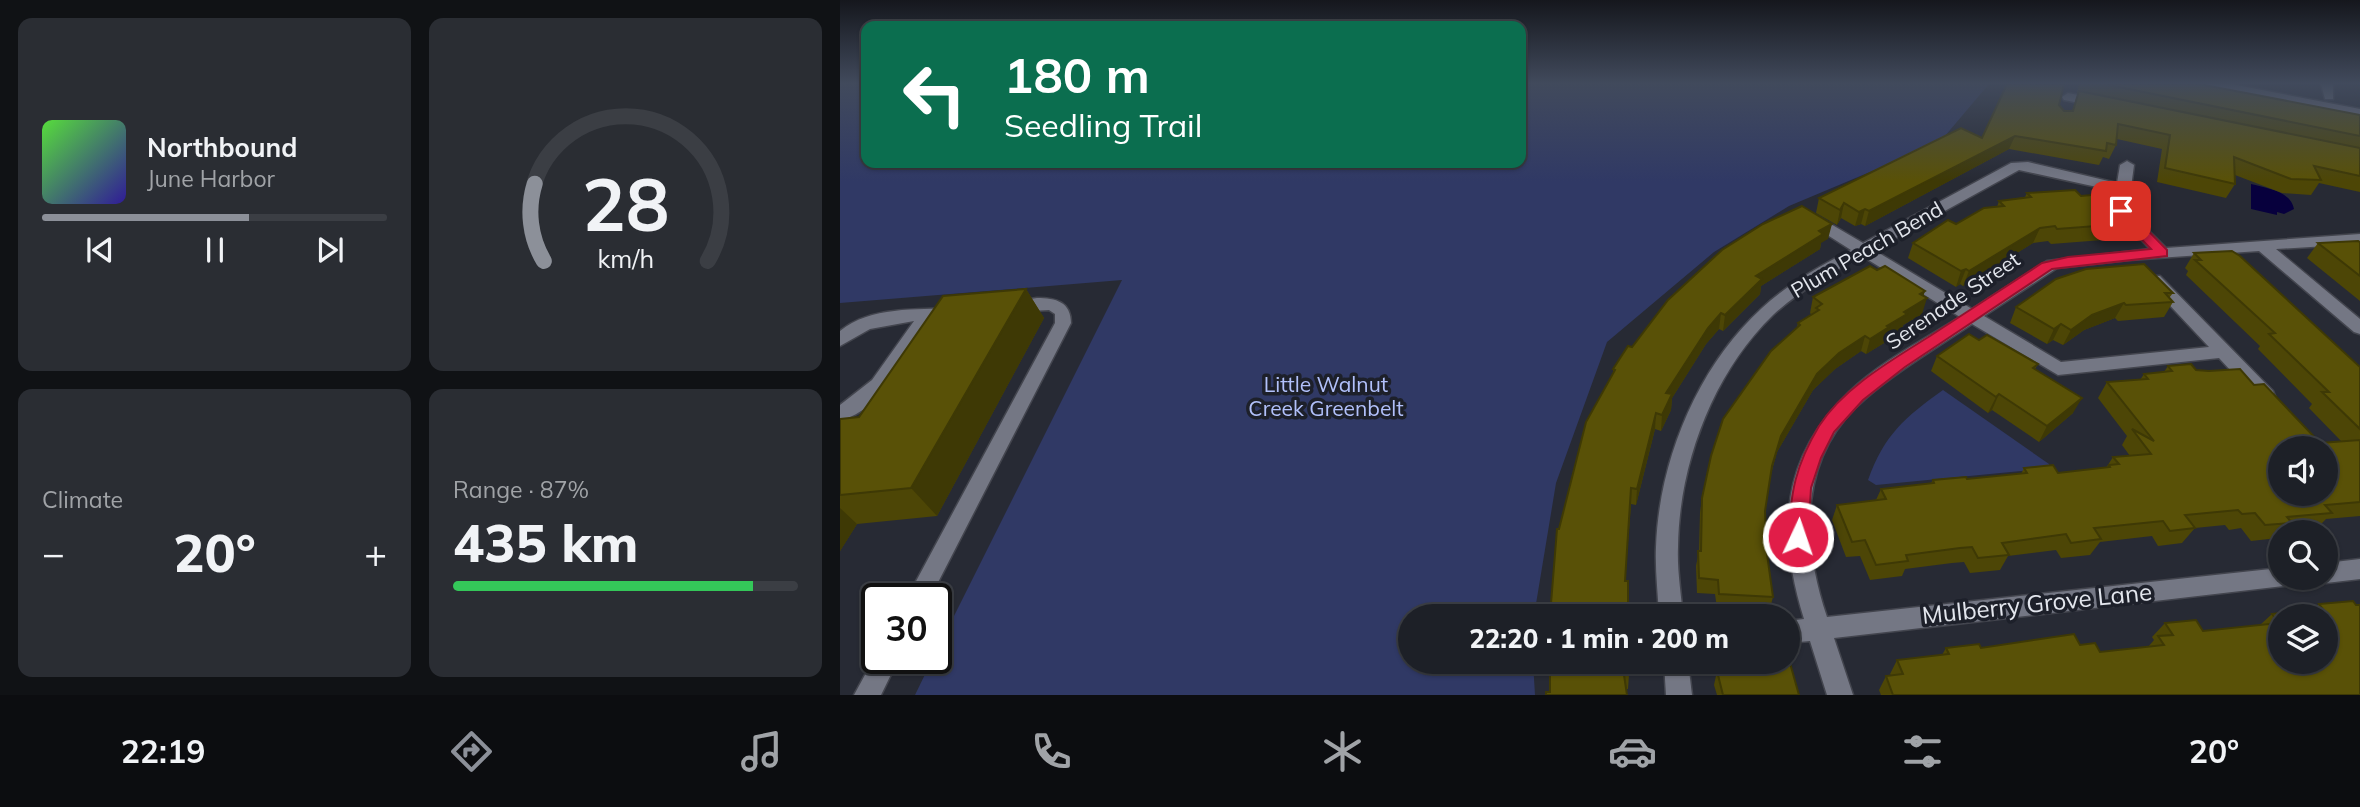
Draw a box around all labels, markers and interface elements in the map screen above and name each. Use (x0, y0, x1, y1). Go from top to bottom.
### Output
text: 180 m (1004, 44, 1150, 105)
icon: left (889, 49, 980, 140)
text: Seedling Trail (1004, 105, 1202, 145)
text: Northbound (147, 131, 297, 164)
text: 28 (582, 158, 669, 249)
text: June Harbor (147, 164, 275, 193)
pin (2091, 181, 2151, 241)
icon: arrive (2102, 192, 2140, 230)
street label: Plum Peach Bend (1786, 195, 1947, 303)
icon: previous (81, 231, 119, 269)
icon: pause (196, 231, 234, 269)
icon: next (311, 231, 349, 269)
text: km/h (597, 243, 654, 274)
street label: Serenade Street (1881, 246, 2024, 355)
park label: Little Walnut Creek Greenbelt (1248, 371, 1404, 421)
map controls (2268, 436, 2338, 674)
button: sound (2268, 436, 2338, 506)
text: Range · 87% (453, 475, 589, 504)
text: Climate (42, 485, 123, 514)
position arrow (1761, 500, 1835, 574)
text: 435 km (453, 510, 638, 575)
text: 20° (173, 520, 256, 585)
button: search (2268, 520, 2338, 590)
text: − (42, 529, 65, 577)
text: + (364, 529, 387, 577)
street label: Mulberry Grove Lane (1921, 576, 2153, 630)
speed limit sign: 30 (861, 583, 952, 674)
button: layers (2268, 604, 2338, 674)
text: 22:20 · 1 min · 200 m (1469, 622, 1729, 655)
icon: directions (447, 727, 496, 776)
icon: music (737, 727, 786, 776)
icon: phone (1027, 727, 1076, 776)
icon: climate (1318, 727, 1367, 776)
icon: car (1608, 727, 1657, 776)
icon: filters (1898, 727, 1947, 776)
text: 22:19 (121, 731, 205, 771)
text: 20° (2189, 731, 2239, 771)

